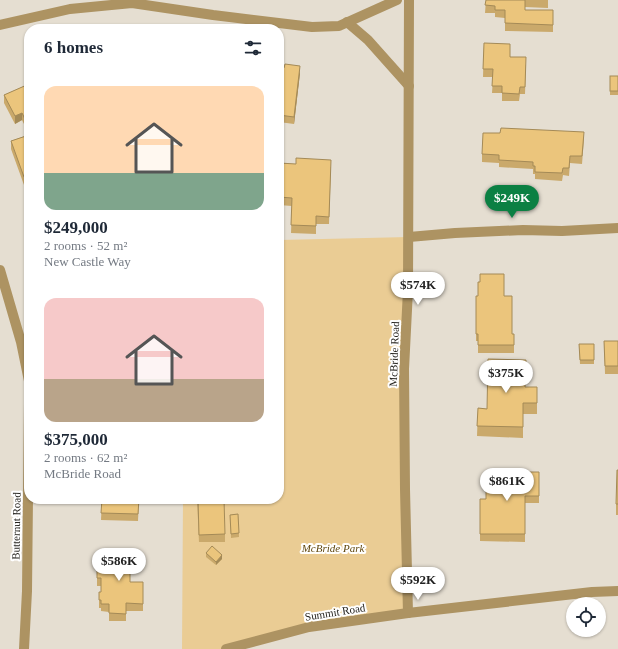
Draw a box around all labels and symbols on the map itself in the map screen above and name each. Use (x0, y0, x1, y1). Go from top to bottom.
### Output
pin: $249K (484, 185, 540, 219)
pin: $574K (390, 272, 446, 306)
street label: McBride Road (387, 321, 401, 387)
pin: $375K (478, 360, 534, 394)
pin: $861K (479, 468, 535, 502)
street label: Butternut Road (9, 492, 23, 560)
park label: McBride Park (301, 542, 365, 554)
pin: $586K (91, 548, 147, 582)
pin: $592K (390, 567, 446, 601)
street label: Summit Road (304, 601, 366, 623)

